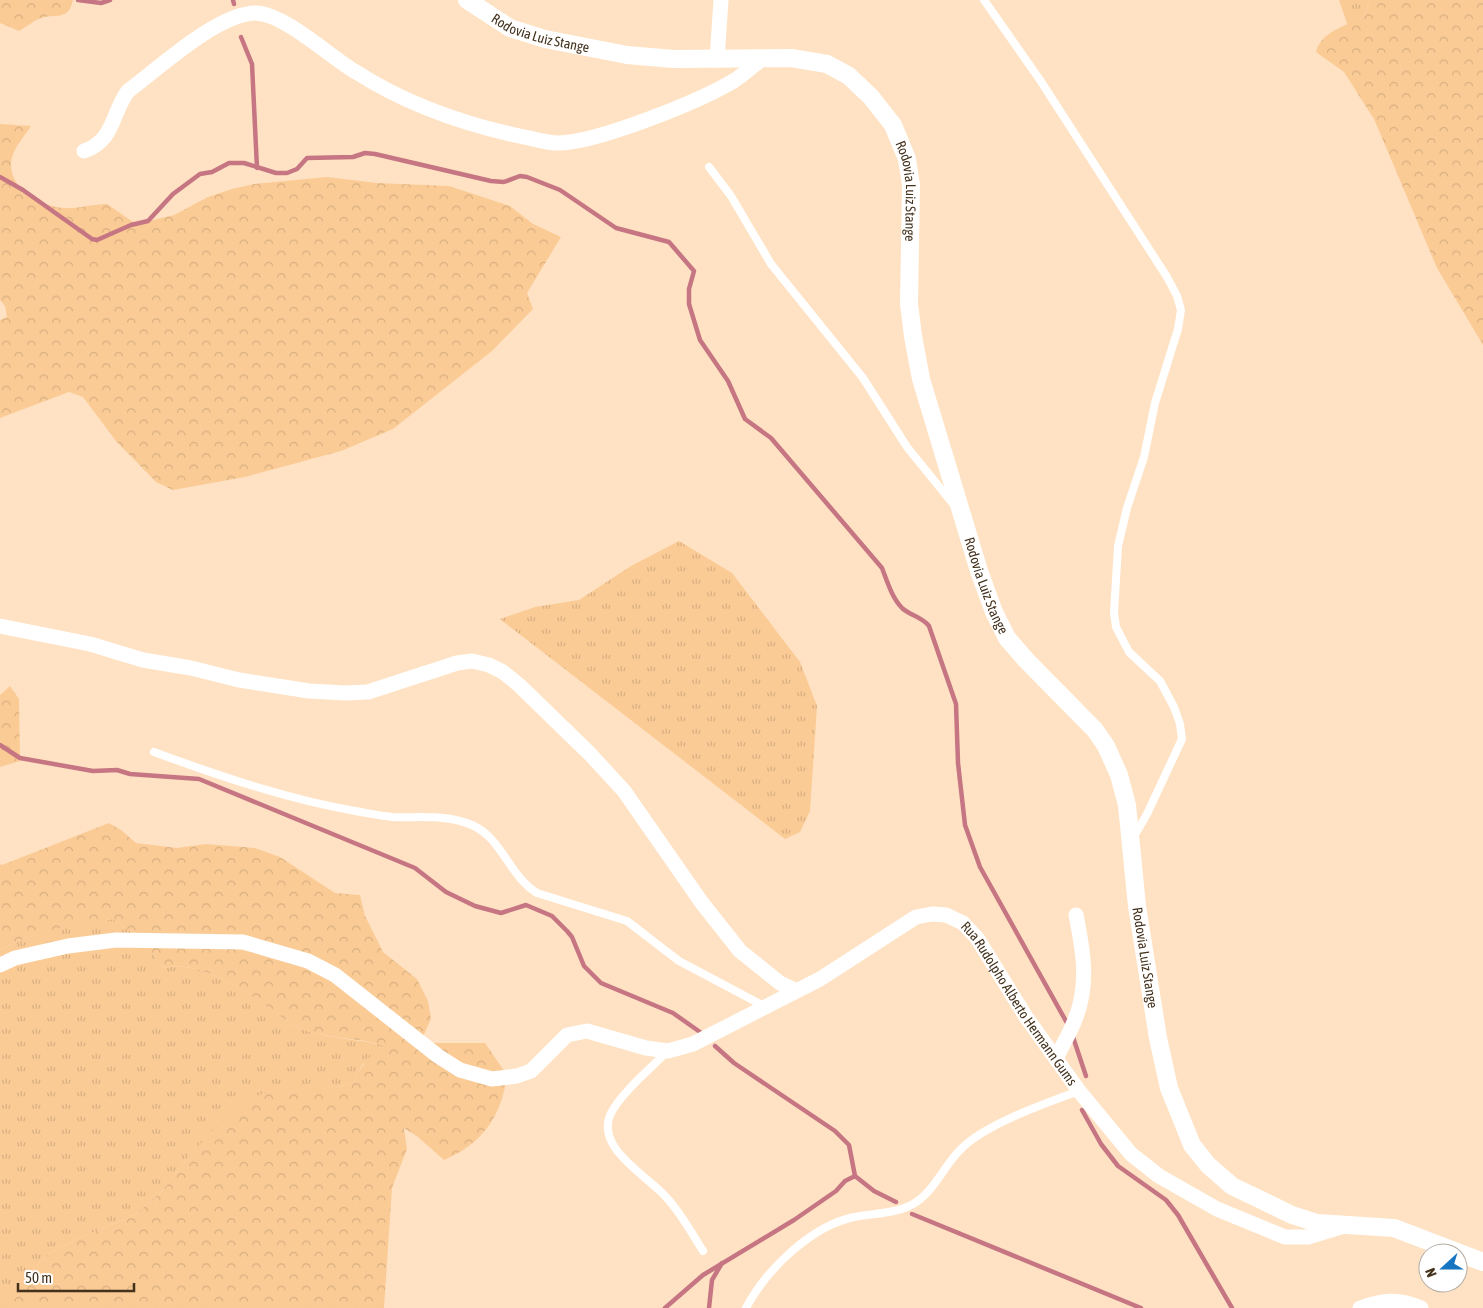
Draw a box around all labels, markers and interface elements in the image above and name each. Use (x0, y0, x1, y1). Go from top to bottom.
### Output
street label: Rodovia Luiz Stange (489, 10, 591, 55)
street label: Rodovia Luiz Stange (892, 138, 919, 242)
street label: Rodovia Luiz Stange (961, 535, 1012, 636)
street label: Rodovia Luiz Stange (1129, 906, 1161, 1009)
street label: Rua Rudolpho Alberto Hermann Gums (958, 918, 1080, 1089)
north arrow (1418, 1243, 1468, 1293)
scale bar (18, 1260, 134, 1292)
text: N (1422, 1266, 1440, 1279)
text: 50 m (25, 1269, 52, 1286)

